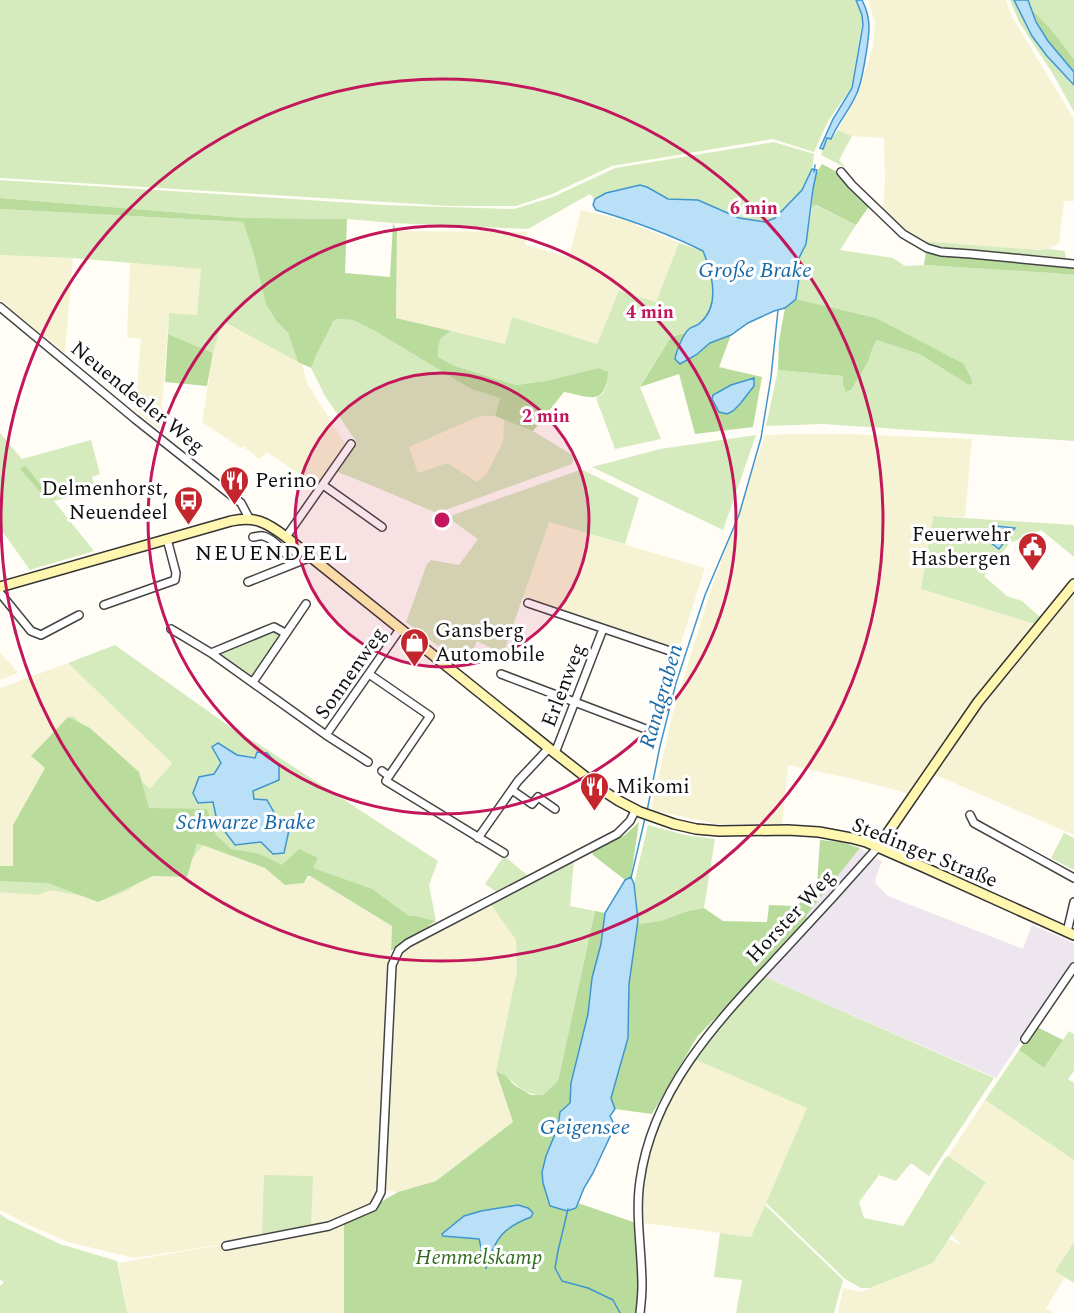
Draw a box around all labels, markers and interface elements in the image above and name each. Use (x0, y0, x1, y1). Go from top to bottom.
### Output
text: 6 min (730, 195, 778, 222)
water label: Große Brake (698, 254, 812, 287)
text: 4 min (626, 299, 674, 326)
street label: Neuendeeler Weg (63, 333, 212, 462)
text: 2 min (522, 403, 570, 430)
restaurant icon: Perino (218, 464, 250, 506)
place label: Perino (255, 465, 317, 497)
place label: Delmenhorst, Neuendeel (41, 473, 168, 529)
bus stop icon: Delmenhorst, Neuendeel (173, 484, 205, 526)
centre of rings (432, 510, 452, 530)
place label: Feuerwehr Hasbergen (911, 519, 1011, 575)
public building icon: Feuerwehr Hasbergen (1016, 530, 1048, 572)
district label: NEUENDEEL (195, 537, 349, 570)
place label: Gansberg Automobile (435, 615, 545, 671)
street label: Sonnenweg (307, 621, 395, 727)
shop icon: Gansberg Automobile (398, 626, 430, 668)
street label: Erlenweg (533, 639, 595, 732)
water label: Randgraben (631, 640, 692, 753)
restaurant icon: Mikomi (579, 770, 611, 812)
place label: Mikomi (616, 771, 690, 803)
water label: Schwarze Brake (176, 806, 316, 839)
street label: Stedinger Straße (847, 809, 1002, 897)
street label: Horster Weg (739, 862, 843, 971)
water label: Geigensee (540, 1111, 630, 1144)
park label: Hemmelskamp (416, 1242, 542, 1274)

